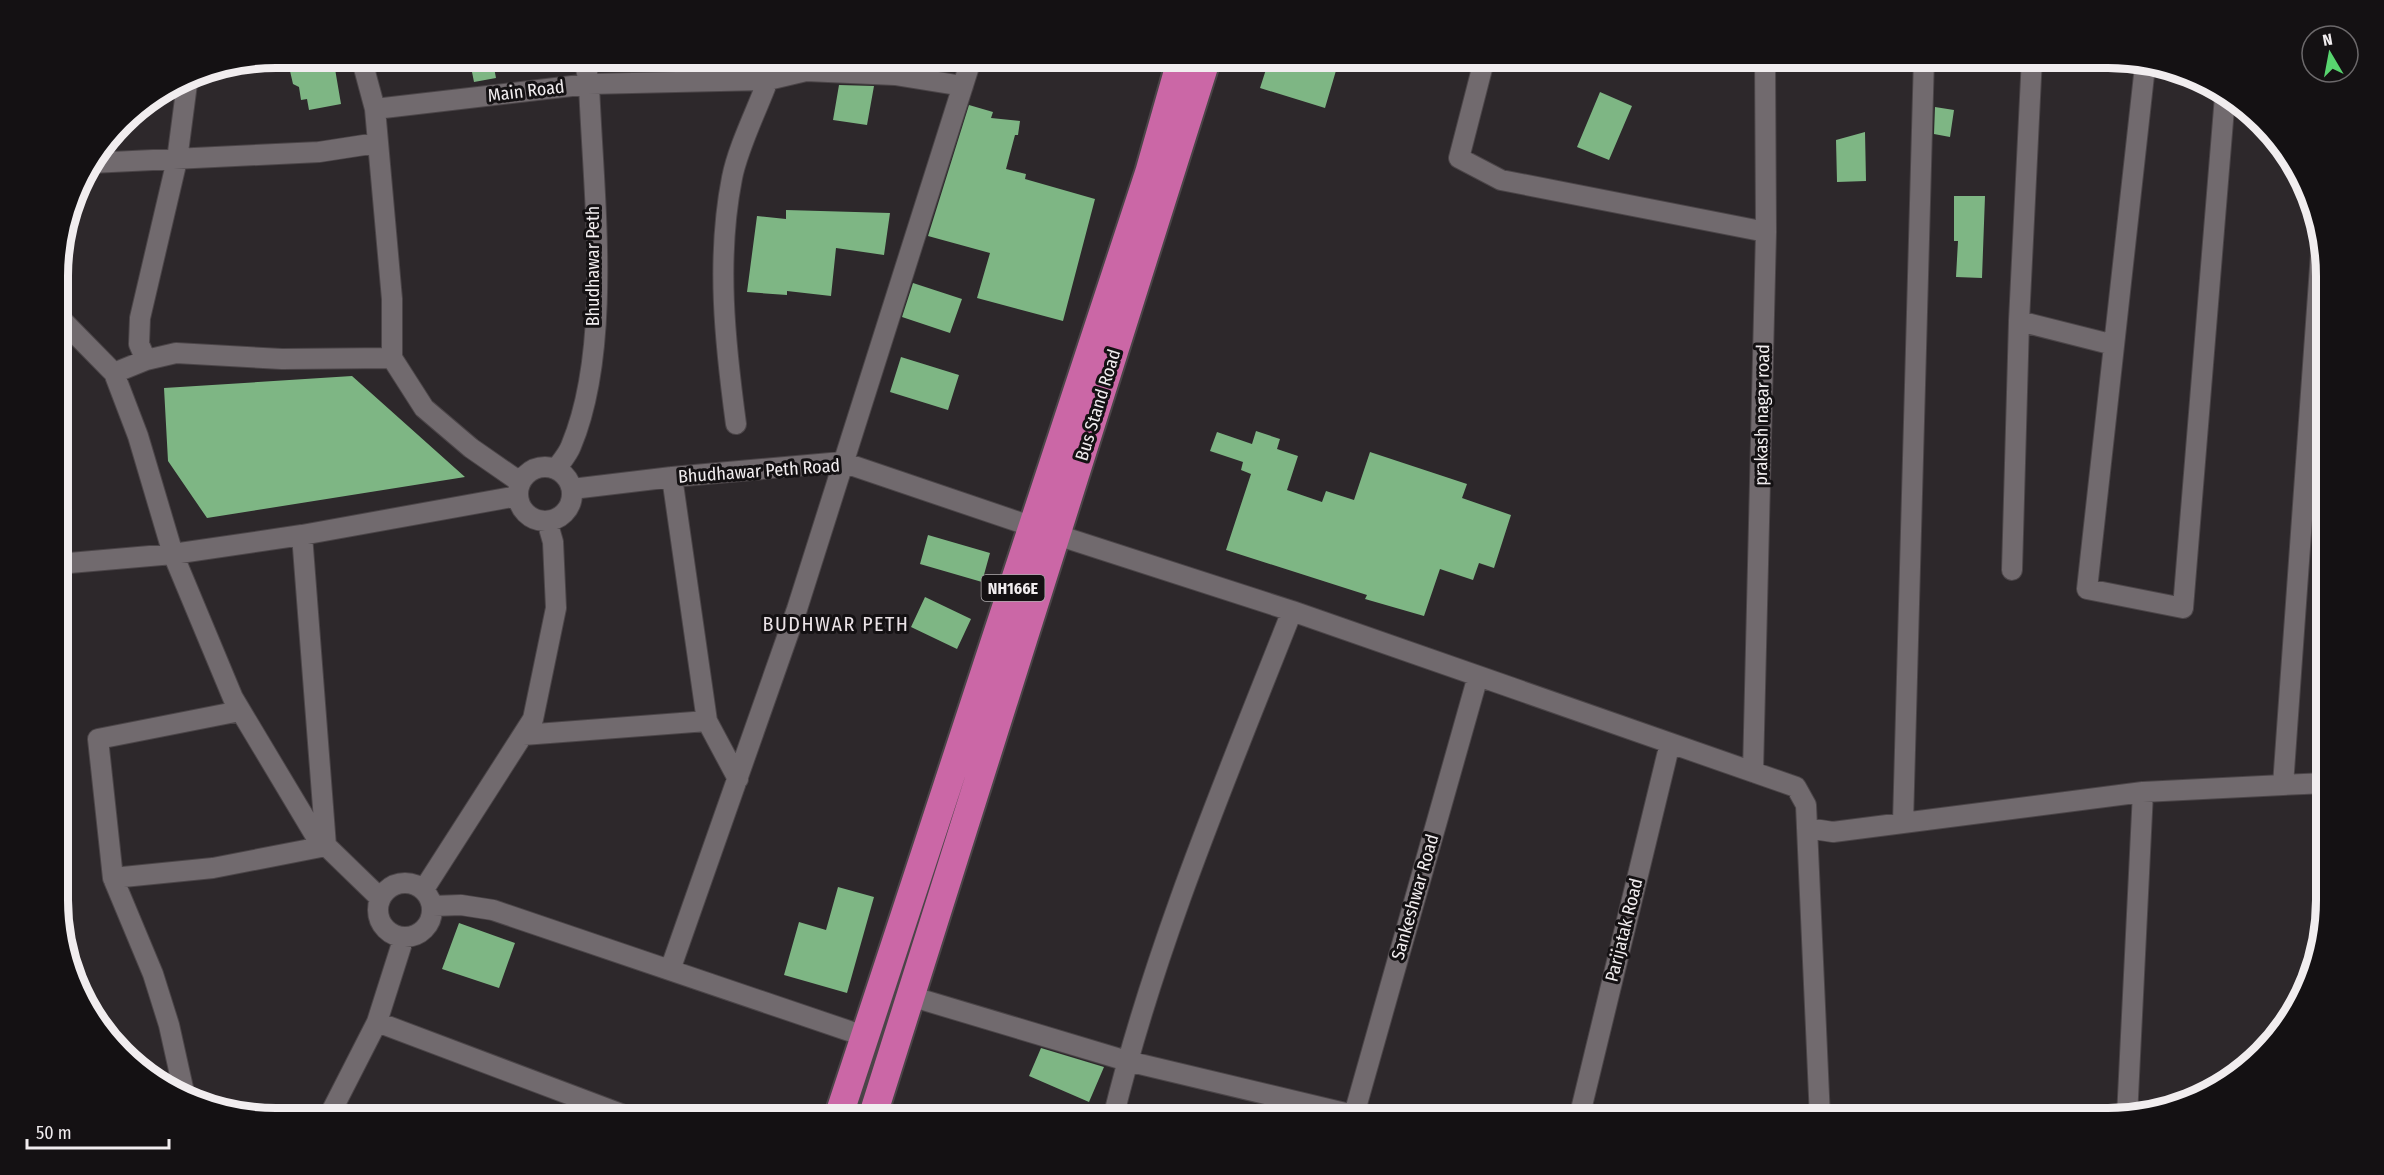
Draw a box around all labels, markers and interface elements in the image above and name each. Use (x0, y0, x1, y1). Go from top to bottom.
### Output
north arrow (2300, 24, 2360, 84)
text: N (2321, 30, 2334, 50)
street label: Main Road (486, 75, 566, 107)
street label: Bhudhawar Peth (582, 206, 604, 326)
street label: prakash nagar road (1750, 344, 1774, 486)
street label: Bus Stand Road (1071, 347, 1125, 463)
street label: Bhudhawar Peth Road (677, 454, 841, 488)
road number: NH166E (982, 575, 1044, 601)
district label: BUDHWAR PETH (763, 612, 909, 636)
street label: Sankeshwar Road (1387, 832, 1443, 962)
street label: Parijatak Road (1601, 876, 1647, 984)
scale bar (27, 1112, 170, 1150)
text: 50 m (36, 1122, 72, 1144)

